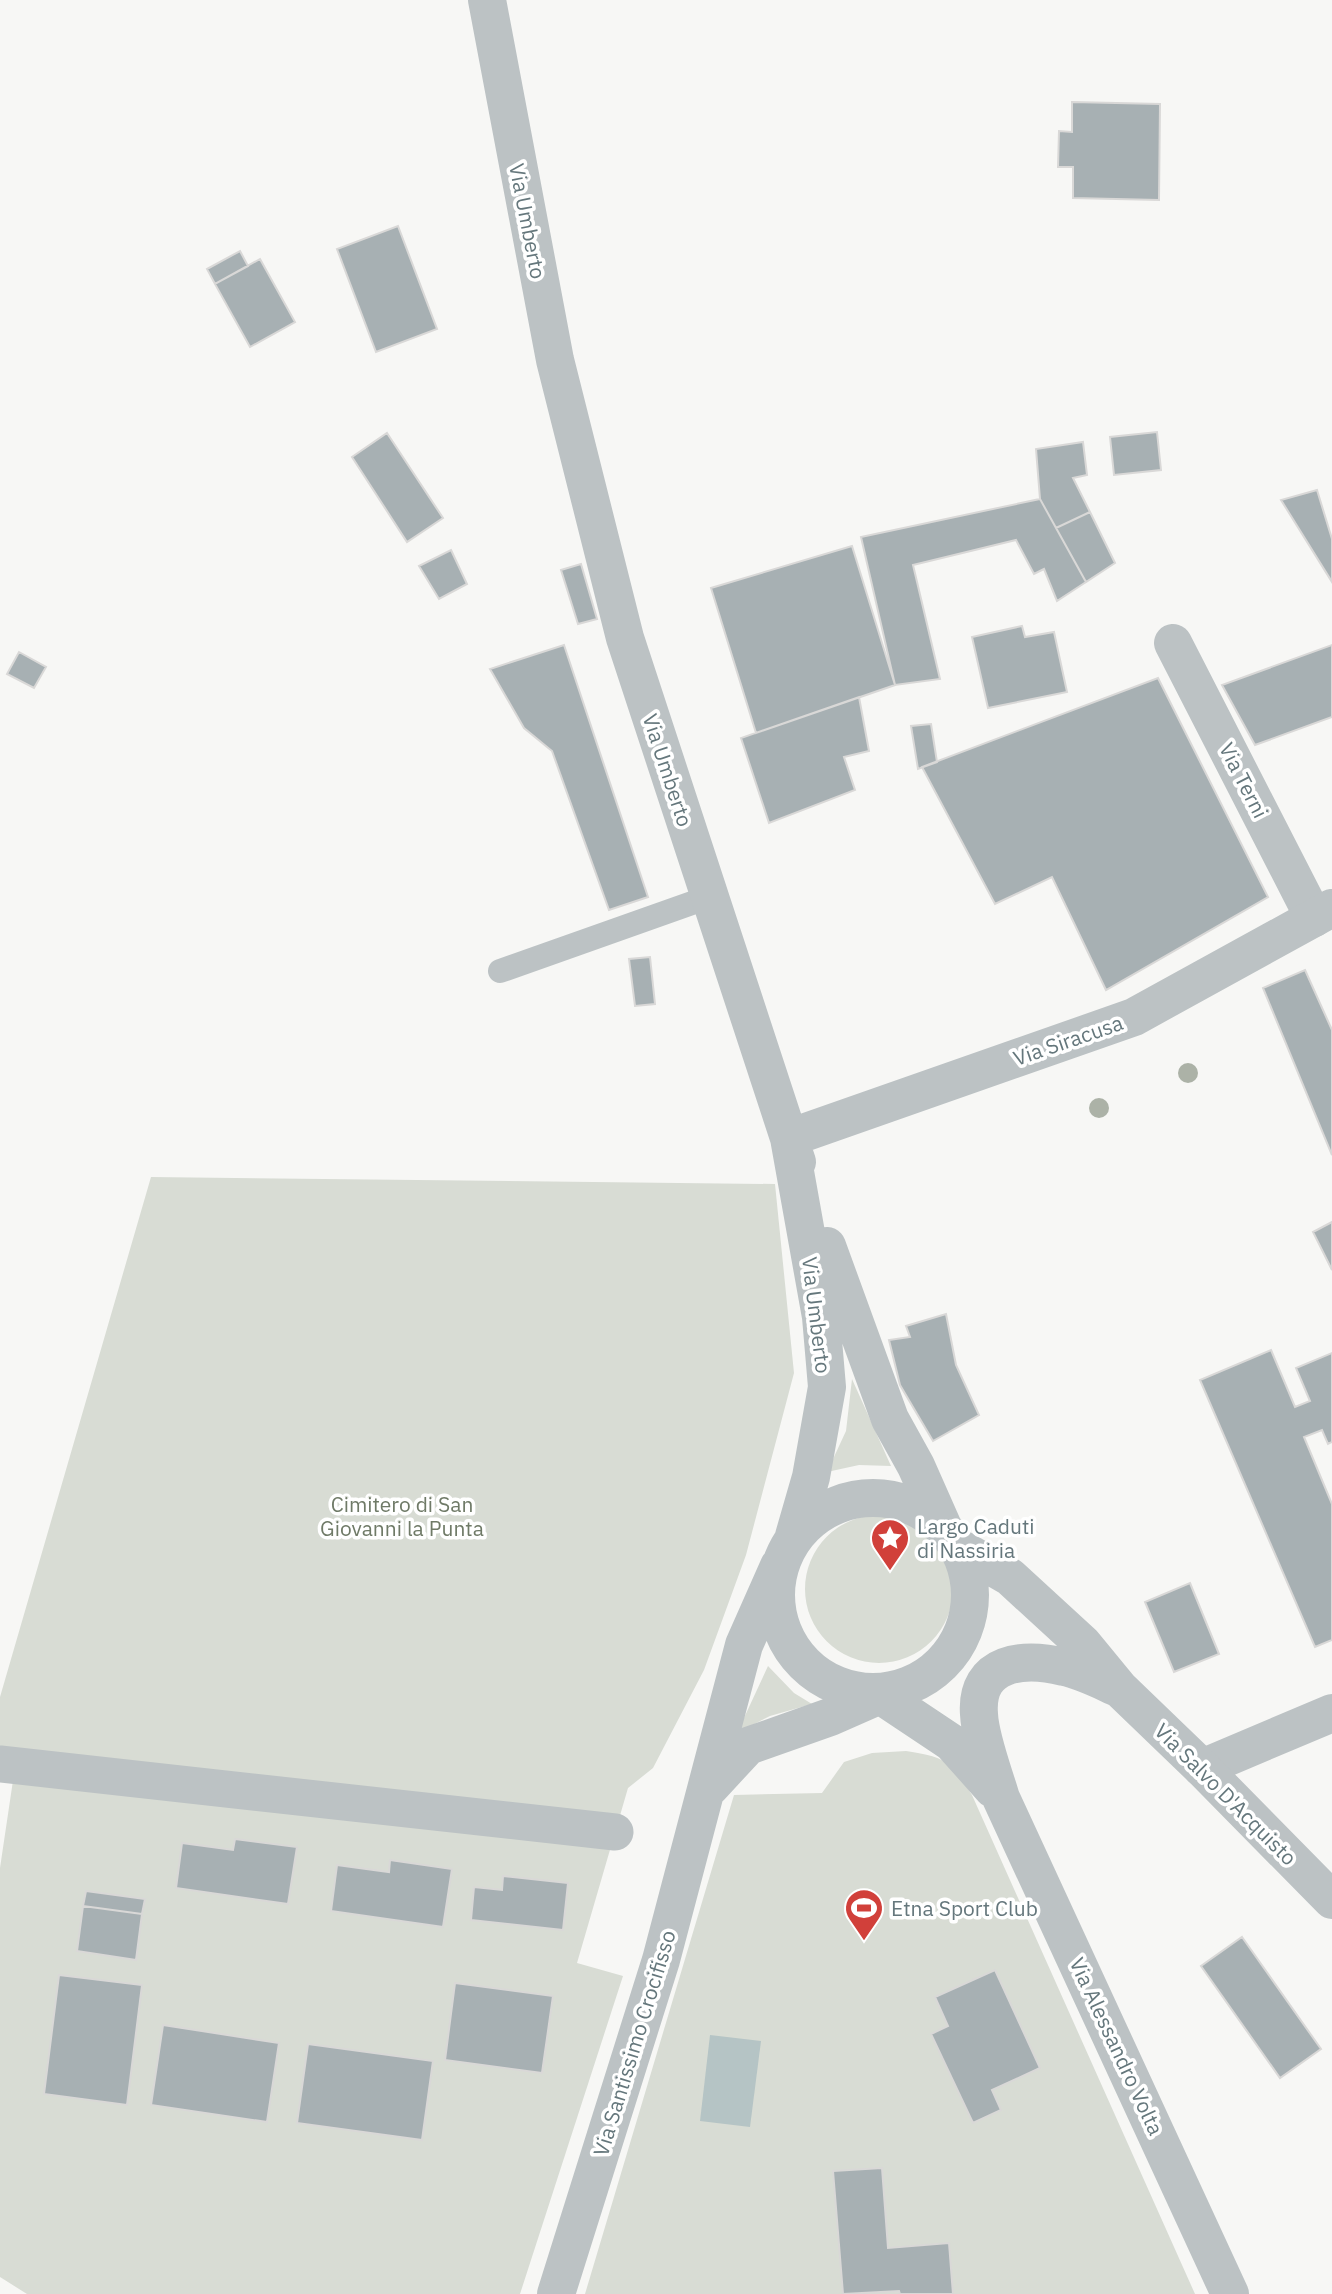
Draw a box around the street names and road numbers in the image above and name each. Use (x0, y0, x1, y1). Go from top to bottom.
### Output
street label: Via Umberto (503, 161, 553, 281)
street label: Via Umberto (637, 710, 699, 830)
street label: Via Terni (1213, 737, 1275, 823)
street label: Via Siracusa (1009, 1008, 1127, 1072)
street label: Via Umberto (796, 1255, 838, 1375)
street label: Via Salvo D'Acquisto (1149, 1717, 1303, 1871)
street label: Via Santissimo Crocifisso (586, 1927, 682, 2159)
street label: Via Alessandro Volta (1064, 1953, 1170, 2139)

